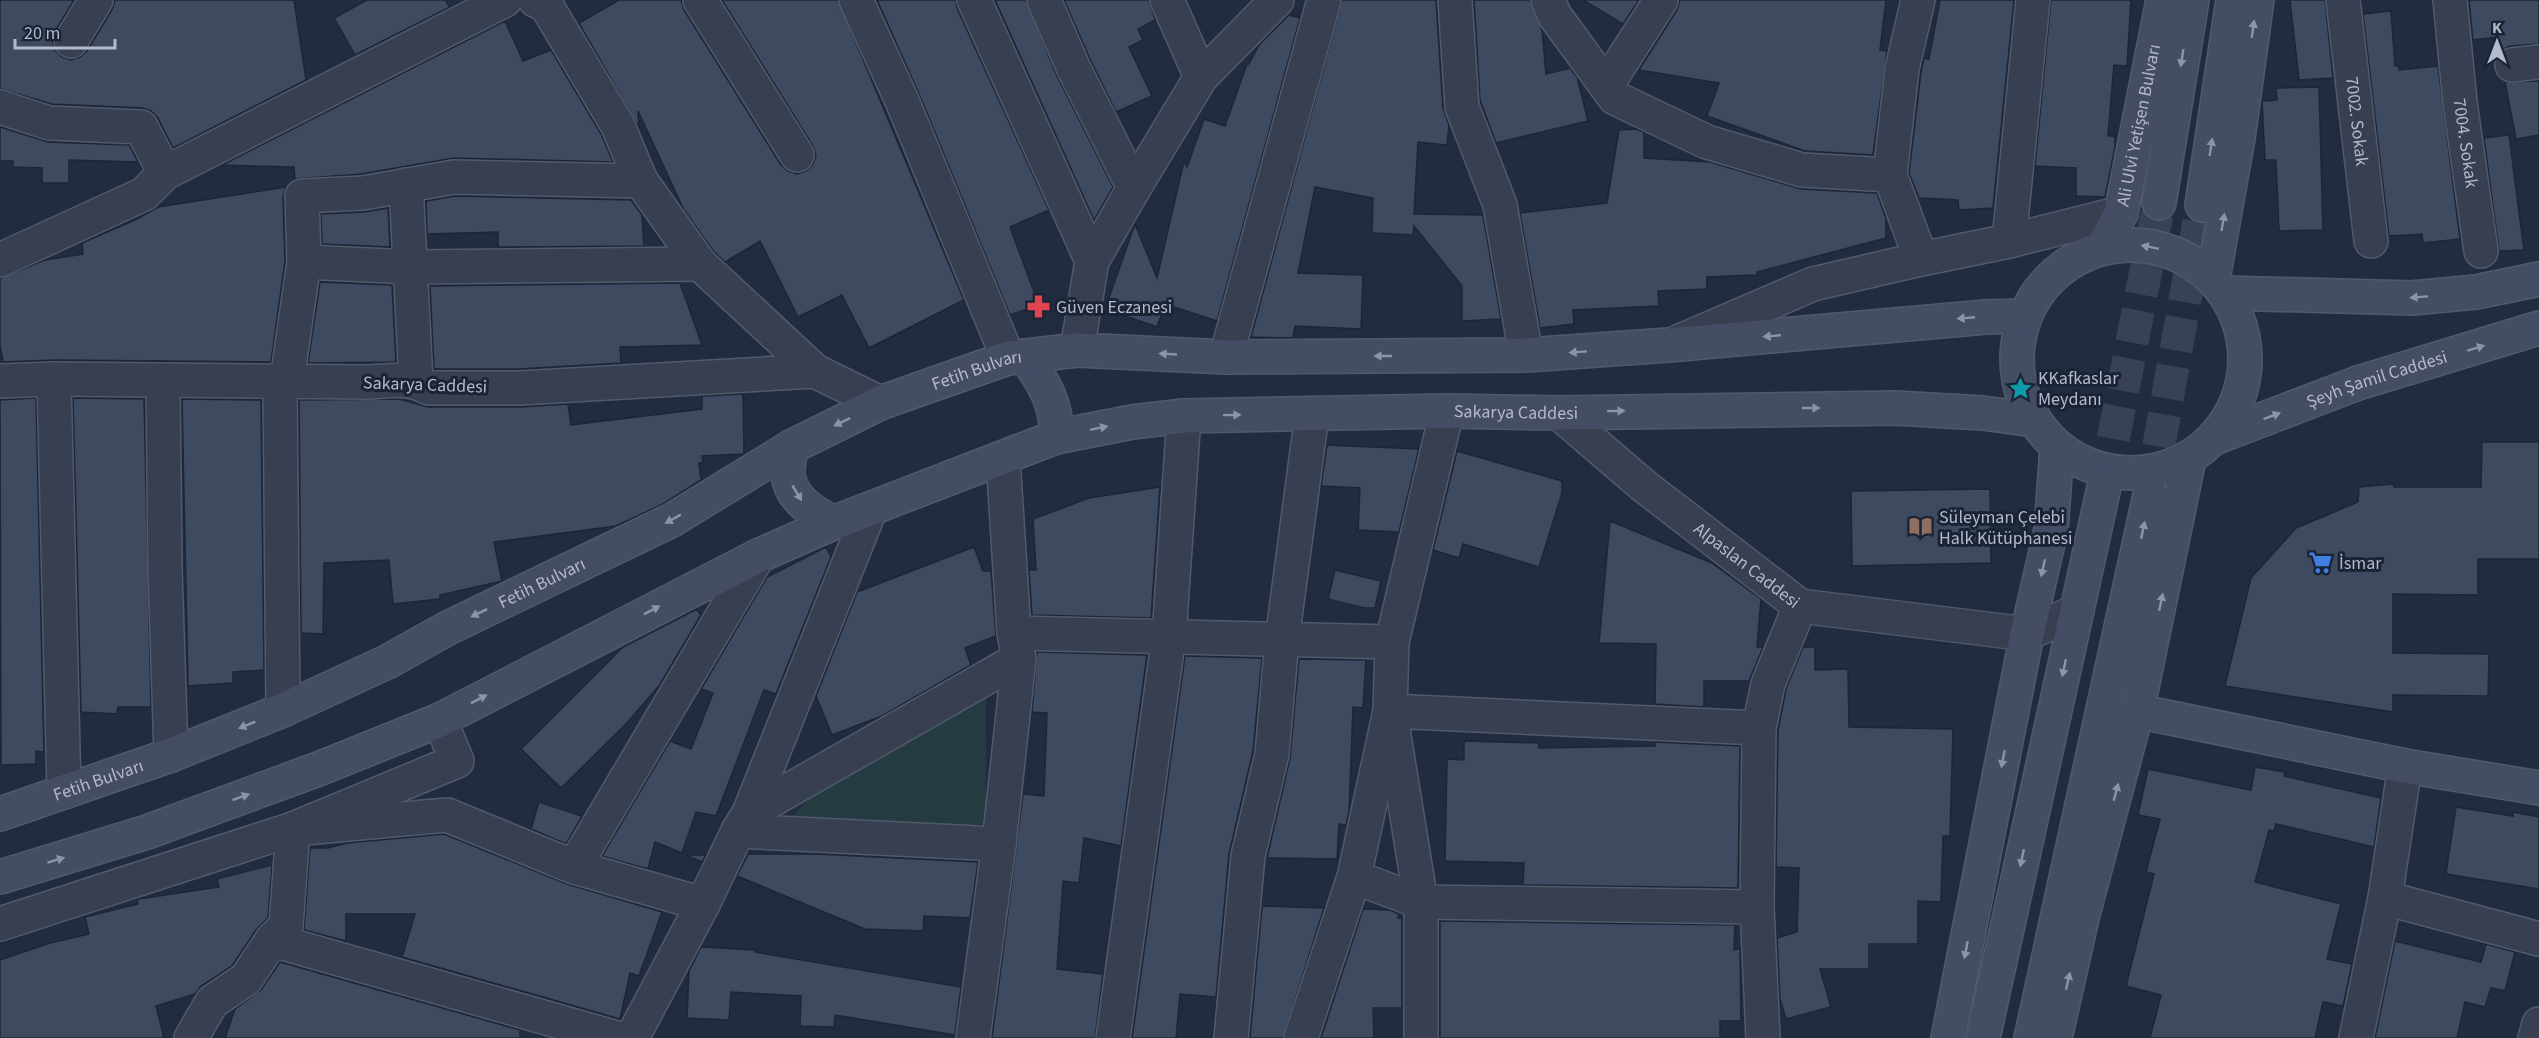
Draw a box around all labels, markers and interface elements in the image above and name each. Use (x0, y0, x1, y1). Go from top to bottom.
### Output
scale bar (15, 12, 116, 50)
north arrow (2467, 12, 2527, 72)
text: K (2492, 17, 2502, 39)
one-way arrow (2248, 19, 2258, 38)
text: 20 m (24, 21, 60, 46)
street label: Ali Ulvi Yetişen Bulvarı (2110, 42, 2167, 209)
one-way arrow (2178, 48, 2187, 67)
street label: 7002. Sokak (2339, 75, 2375, 167)
street label: 7004. Sokak (2447, 97, 2484, 190)
one-way arrow (2206, 138, 2215, 157)
one-way arrow (2219, 212, 2228, 231)
one-way arrow (2140, 242, 2159, 251)
one-way arrow (2409, 292, 2428, 302)
pharmacy icon: Güven Eczanesi (1025, 294, 1051, 320)
place label: Güven Eczanesi (1056, 295, 1172, 320)
one-way arrow (1957, 314, 1976, 323)
one-way arrow (1762, 331, 1781, 341)
one-way arrow (2467, 343, 2485, 352)
street label: Fetih Bulvarı (928, 344, 1023, 396)
street label: Şeyh Şamil Caddesi (2303, 344, 2450, 414)
one-way arrow (1568, 347, 1587, 356)
one-way arrow (1158, 350, 1177, 359)
one-way arrow (1373, 351, 1392, 361)
place label: KKafkaslar Meydanı (2038, 366, 2119, 412)
street label: Sakarya Caddesi (363, 370, 487, 400)
place icon: KKafkaslar Meydanı (2007, 375, 2033, 401)
street label: Sakarya Caddesi (1454, 399, 1578, 426)
one-way arrow (1802, 403, 1821, 413)
one-way arrow (1607, 407, 1626, 416)
one-way arrow (1223, 410, 1242, 420)
one-way arrow (2263, 411, 2281, 421)
one-way arrow (834, 417, 851, 426)
one-way arrow (1090, 423, 1109, 432)
one-way arrow (791, 485, 802, 501)
place label: Süleyman Çelebi Halk Kütüphanesi (1939, 505, 2072, 551)
one-way arrow (665, 513, 681, 524)
library icon: Süleyman Çelebi Halk Kütüphanesi (1908, 514, 1934, 540)
street label: Alpaslan Caddesi (1689, 516, 1805, 614)
one-way arrow (2138, 520, 2148, 539)
supermarket icon: İsmar (2308, 550, 2334, 576)
street label: Fetih Bulvarı (494, 551, 590, 615)
place label: İsmar (2339, 551, 2382, 576)
one-way arrow (2037, 558, 2047, 577)
one-way arrow (2157, 593, 2166, 612)
one-way arrow (644, 605, 661, 615)
one-way arrow (470, 608, 487, 618)
one-way arrow (2059, 658, 2068, 677)
one-way arrow (470, 695, 488, 705)
one-way arrow (237, 720, 255, 730)
one-way arrow (1998, 749, 2007, 768)
street label: Fetih Bulvarı (50, 753, 147, 807)
one-way arrow (2112, 783, 2121, 801)
one-way arrow (232, 792, 250, 802)
one-way arrow (2017, 849, 2027, 867)
one-way arrow (47, 855, 65, 864)
one-way arrow (1961, 941, 1970, 960)
one-way arrow (2064, 971, 2073, 990)

